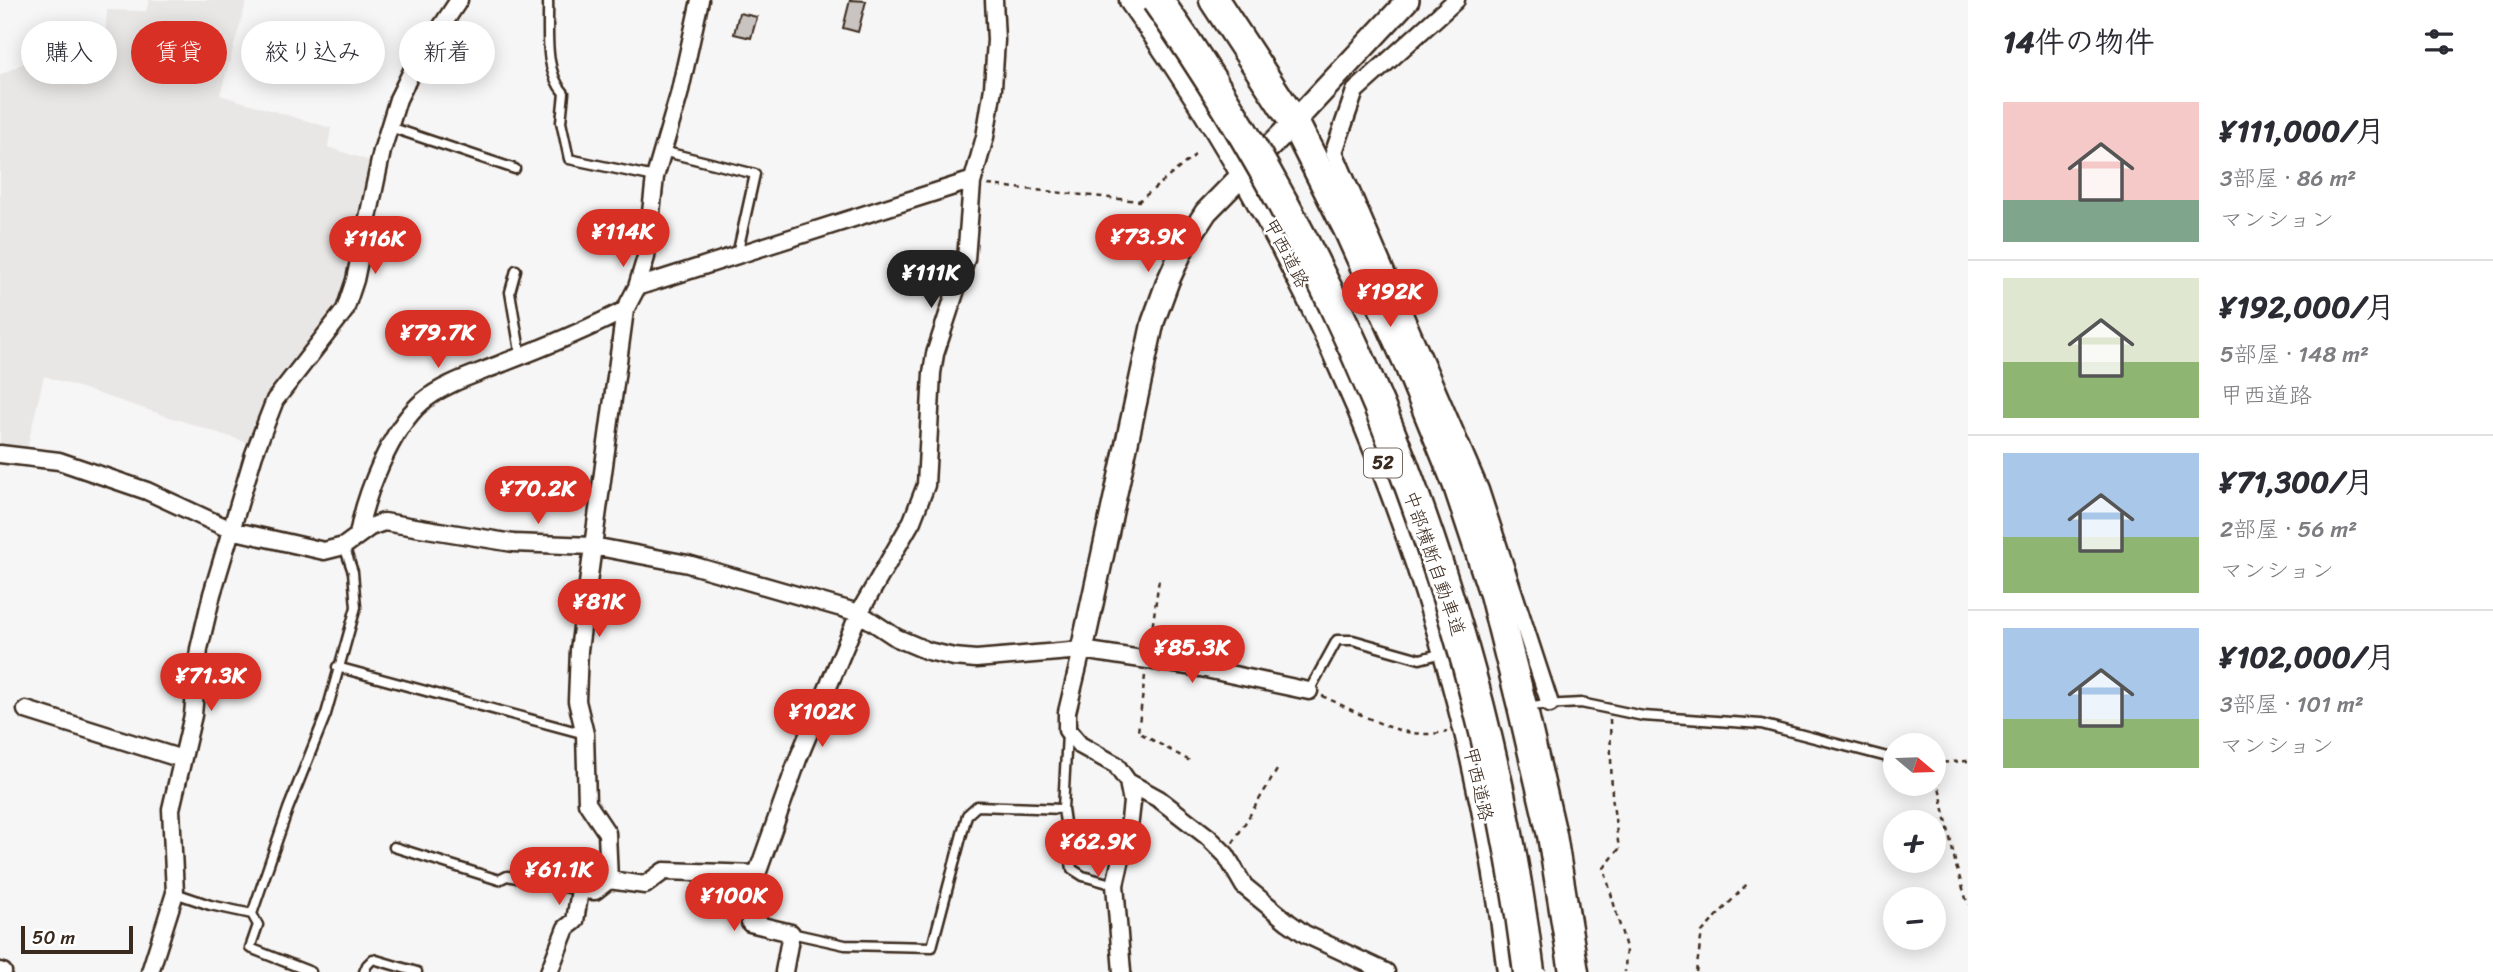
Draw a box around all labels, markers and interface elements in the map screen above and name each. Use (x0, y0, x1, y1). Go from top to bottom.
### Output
text: 14件の物件 (2003, 15, 2155, 69)
chip: 購入 (21, 21, 117, 84)
chip: 賃貸 (131, 21, 227, 84)
chip: 絞り込み (241, 21, 385, 84)
chip: 新着 (399, 21, 495, 84)
icon: filters (2420, 23, 2458, 61)
text: ¥111,000/月 (2220, 104, 2385, 158)
icon: home (2059, 130, 2143, 214)
text: 3部屋 · 86 m² (2220, 158, 2356, 199)
text: マンション (2220, 199, 2334, 240)
pin: ¥114K (574, 210, 672, 269)
text: ¥114K (593, 211, 653, 252)
street label: 甲西道路 (1254, 212, 1319, 295)
pin: ¥73.9K (1091, 215, 1205, 274)
pin: ¥116K (326, 216, 424, 276)
text: ¥73.9K (1111, 216, 1185, 257)
text: ¥116K (345, 218, 405, 259)
pin: ¥111K (882, 250, 980, 310)
text: ¥111K (903, 252, 959, 293)
pin: ¥192K (1341, 270, 1439, 329)
text: ¥192K (1358, 271, 1422, 312)
text: ¥192,000/月 (2220, 280, 2395, 334)
icon: home (2059, 306, 2143, 390)
pin: ¥79.7K (381, 310, 495, 370)
text: ¥79.7K (401, 312, 475, 353)
text: 5部屋 · 148 m² (2220, 334, 2369, 375)
text: 甲西道路 (2220, 375, 2312, 416)
road number: 52 (1364, 448, 1402, 477)
text: ¥71,300/月 (2220, 455, 2374, 509)
pin: ¥70.2K (481, 466, 595, 526)
text: ¥70.2K (501, 468, 575, 509)
icon: home (2059, 481, 2143, 565)
street label: 中部横断自動車道 (1394, 486, 1475, 640)
text: 2部屋 · 56 m² (2220, 509, 2357, 550)
text: マンション (2220, 550, 2334, 591)
pin: ¥81K (558, 580, 640, 639)
text: ¥81K (574, 581, 624, 622)
pin: ¥85.3K (1135, 626, 1249, 685)
text: ¥85.3K (1155, 627, 1229, 668)
text: ¥102,000/月 (2220, 630, 2396, 684)
pin: ¥71.3K (154, 654, 268, 713)
text: ¥71.3K (176, 655, 246, 696)
icon: home (2059, 656, 2143, 740)
text: 3部屋 · 101 m² (2220, 684, 2364, 725)
pin: ¥102K (773, 690, 871, 749)
text: ¥102K (790, 691, 854, 732)
text: マンション (2220, 725, 2334, 766)
north arrow (1883, 733, 1946, 796)
map controls (1883, 733, 1946, 950)
street label: 甲西道路 (1454, 743, 1503, 825)
button: + (1883, 810, 1946, 873)
pin: ¥62.9K (1041, 820, 1155, 879)
text: ¥62.9K (1061, 821, 1135, 862)
pin: ¥61.1K (502, 848, 616, 907)
text: ¥61.1K (526, 849, 592, 890)
pin: ¥100K (685, 874, 783, 933)
text: ¥100K (701, 875, 767, 916)
button: − (1883, 887, 1946, 950)
text: 50 m (32, 921, 75, 954)
scale bar (21, 923, 133, 955)

